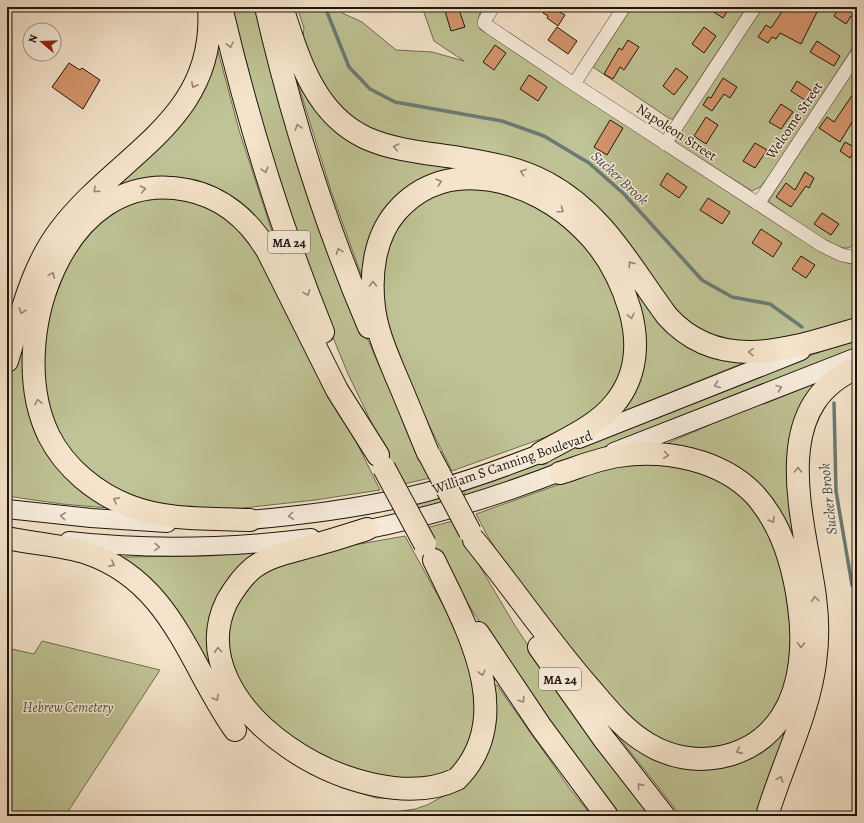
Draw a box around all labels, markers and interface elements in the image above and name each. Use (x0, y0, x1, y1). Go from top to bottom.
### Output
north arrow (22, 22, 62, 62)
text: N (25, 33, 41, 45)
one-way arrow (225, 42, 233, 48)
street label: Welcome Street (761, 78, 828, 164)
one-way arrow (191, 81, 199, 89)
street label: Napoleon Street (633, 99, 721, 166)
one-way arrow (294, 124, 303, 131)
one-way arrow (392, 144, 399, 152)
water label: Sucker Brook (587, 146, 653, 210)
one-way arrow (260, 166, 268, 173)
one-way arrow (520, 169, 527, 177)
one-way arrow (436, 179, 443, 187)
one-way arrow (94, 185, 101, 192)
one-way arrow (140, 186, 146, 194)
one-way arrow (557, 205, 564, 213)
road number: MA 24 (268, 231, 310, 253)
one-way arrow (335, 247, 343, 254)
one-way arrow (629, 261, 636, 268)
one-way arrow (47, 272, 55, 279)
one-way arrow (369, 281, 377, 287)
one-way arrow (303, 289, 311, 296)
one-way arrow (18, 307, 27, 314)
one-way arrow (627, 313, 635, 320)
one-way arrow (748, 348, 754, 356)
one-way arrow (713, 380, 720, 388)
one-way arrow (775, 385, 782, 393)
one-way arrow (34, 399, 42, 405)
street label: William S Canning Boulevard (429, 426, 595, 499)
one-way arrow (663, 450, 669, 459)
water label: Sucker Brook (814, 462, 842, 536)
one-way arrow (794, 467, 802, 473)
one-way arrow (113, 497, 120, 504)
one-way arrow (60, 511, 66, 520)
one-way arrow (288, 511, 294, 520)
one-way arrow (767, 516, 775, 523)
one-way arrow (154, 543, 160, 551)
one-way arrow (108, 559, 115, 567)
one-way arrow (811, 596, 820, 602)
one-way arrow (797, 642, 805, 648)
one-way arrow (214, 647, 223, 653)
road number: MA 24 (539, 668, 581, 690)
one-way arrow (477, 670, 485, 676)
one-way arrow (211, 694, 218, 701)
one-way arrow (517, 695, 524, 702)
park label: Hebrew Cemetery (23, 698, 113, 717)
one-way arrow (736, 746, 744, 754)
one-way arrow (775, 776, 784, 783)
one-way arrow (637, 783, 644, 790)

